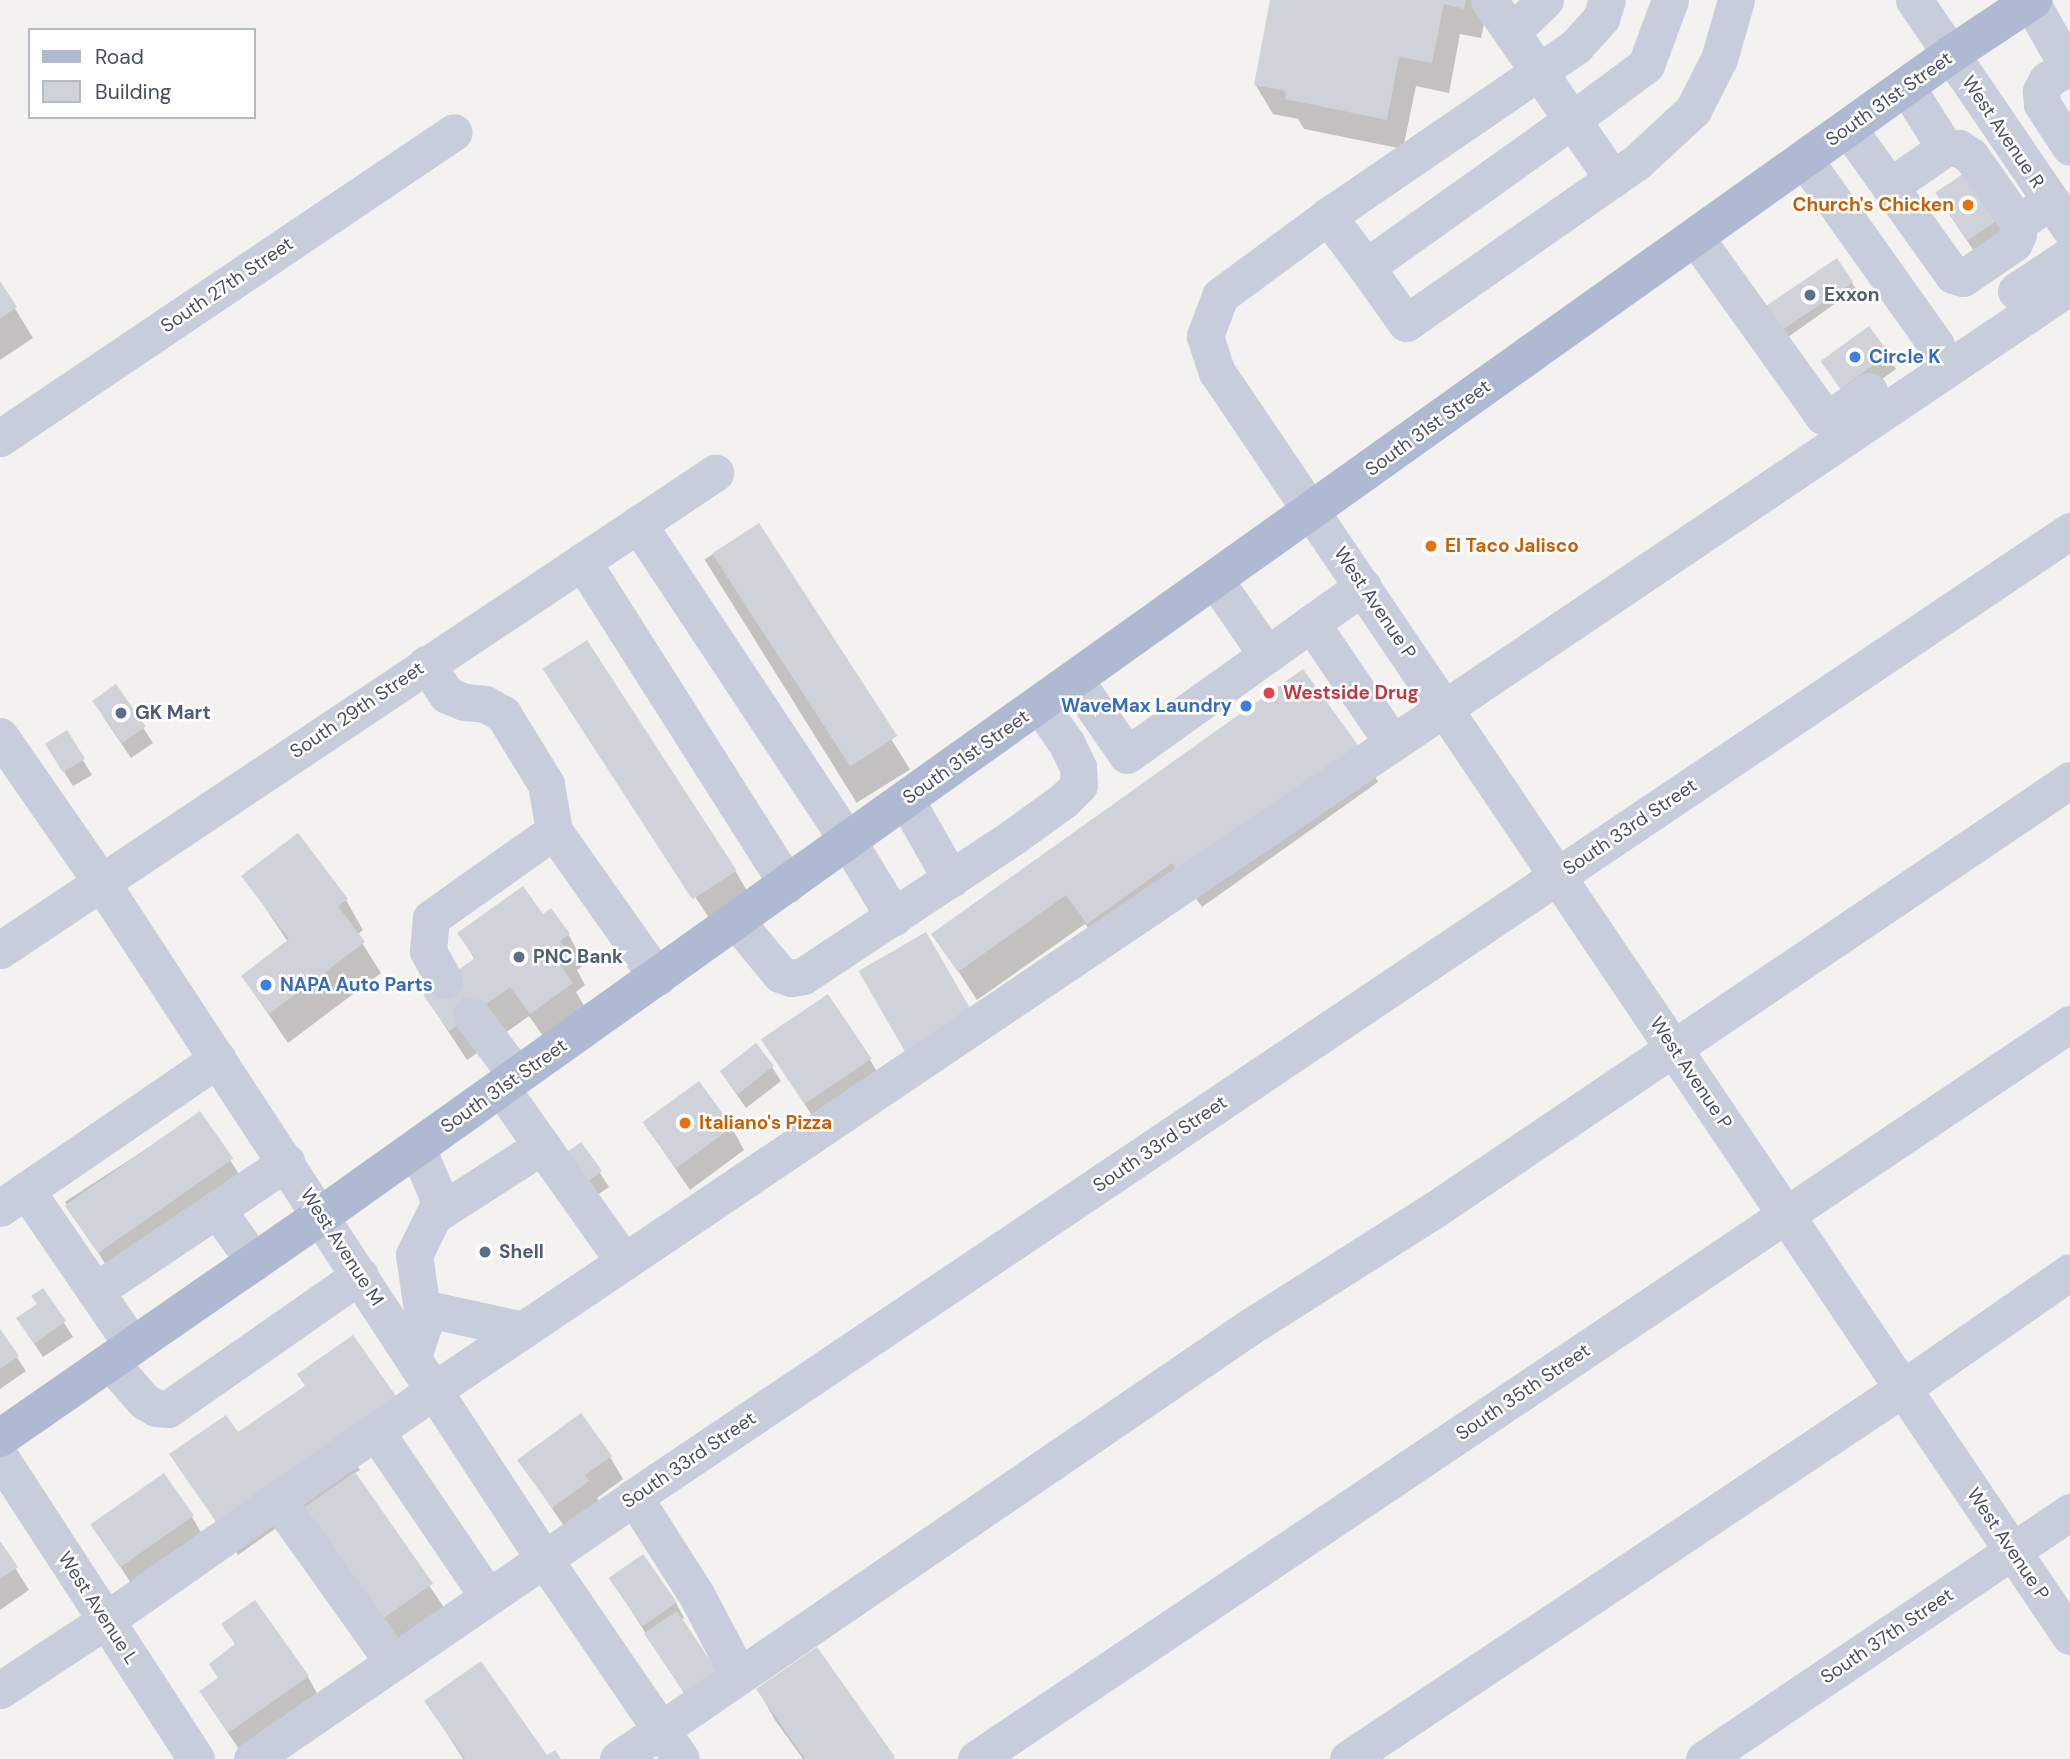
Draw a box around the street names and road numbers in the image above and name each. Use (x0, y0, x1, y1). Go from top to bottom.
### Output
street label: South 31st Street (1821, 47, 1957, 151)
street label: West Avenue R (1957, 71, 2049, 193)
street label: South 27th Street (157, 232, 297, 338)
street label: South 31st Street (1361, 375, 1495, 481)
street label: West Avenue P (1329, 543, 1421, 663)
street label: South 29th Street (286, 657, 428, 763)
street label: South 31st Street (898, 705, 1034, 809)
street label: South 33rd Street (1559, 774, 1701, 880)
street label: West Avenue P (1645, 1013, 1737, 1133)
street label: South 31st Street (436, 1034, 572, 1138)
street label: South 33rd Street (1089, 1091, 1231, 1197)
street label: West Avenue M (296, 1184, 388, 1310)
street label: South 35th Street (1452, 1339, 1594, 1445)
street label: South 33rd Street (618, 1407, 760, 1513)
street label: West Avenue P (1962, 1484, 2054, 1604)
street label: West Avenue L (53, 1548, 143, 1668)
street label: South 37th Street (1816, 1583, 1958, 1689)

